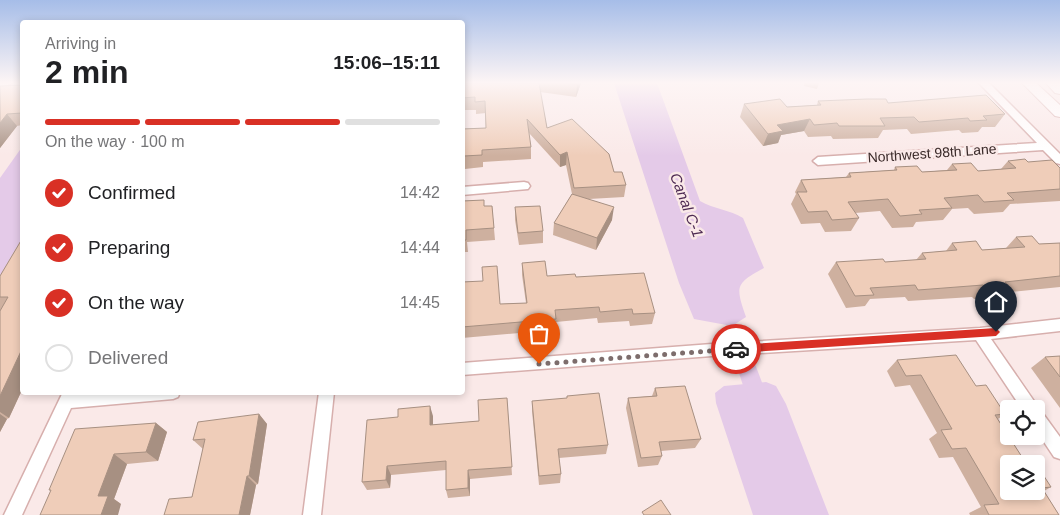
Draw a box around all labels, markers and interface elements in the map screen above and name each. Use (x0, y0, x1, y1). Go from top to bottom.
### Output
text: Arriving in (45, 35, 116, 52)
text: 15:06–15:11 (333, 52, 440, 73)
text: 2 min (45, 54, 129, 90)
text: On the way · 100 m (45, 133, 185, 150)
street label: Northwest 98th Lane (867, 140, 997, 165)
water label: Canal C-1 (667, 170, 707, 240)
icon: check (45, 179, 73, 207)
text: Confirmed (88, 182, 176, 203)
text: 14:42 (400, 184, 440, 201)
icon: check (45, 234, 73, 262)
text: Preparing (88, 237, 170, 258)
text: 14:44 (400, 239, 440, 256)
pin (975, 281, 1017, 332)
icon: home (982, 288, 1010, 316)
icon: check (45, 289, 73, 317)
text: On the way (88, 292, 184, 313)
text: 14:45 (400, 294, 440, 311)
pin (518, 313, 560, 364)
icon: bag (525, 320, 553, 348)
courier (711, 324, 761, 374)
icon: car (722, 335, 750, 363)
text: Delivered (88, 347, 168, 368)
map controls (1000, 400, 1045, 500)
button: locate (1000, 400, 1045, 445)
button: layers (1000, 455, 1045, 500)

